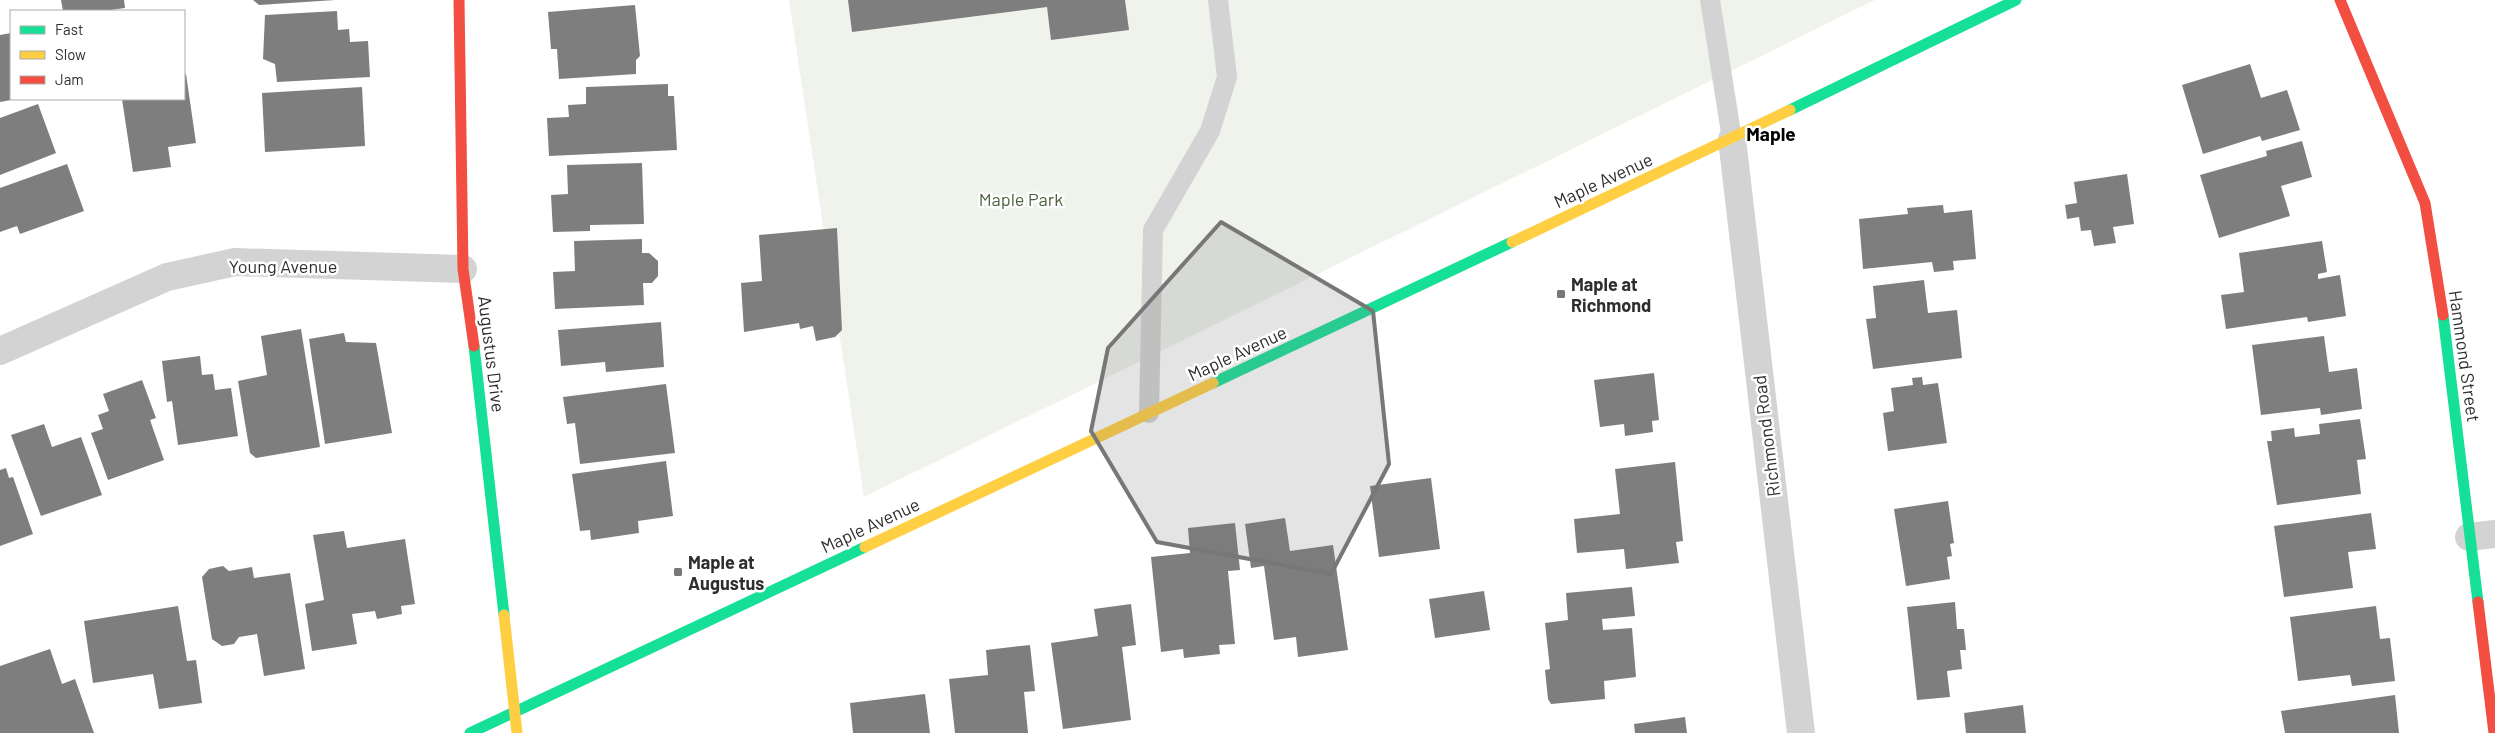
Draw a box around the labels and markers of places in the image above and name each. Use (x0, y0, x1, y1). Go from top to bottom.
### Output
place label: Maple at Richmond (1571, 273, 1651, 316)
marker: Maple at Richmond (1555, 288, 1567, 300)
place label: Maple at Augustus (688, 551, 764, 594)
marker: Maple at Augustus (672, 566, 684, 578)

